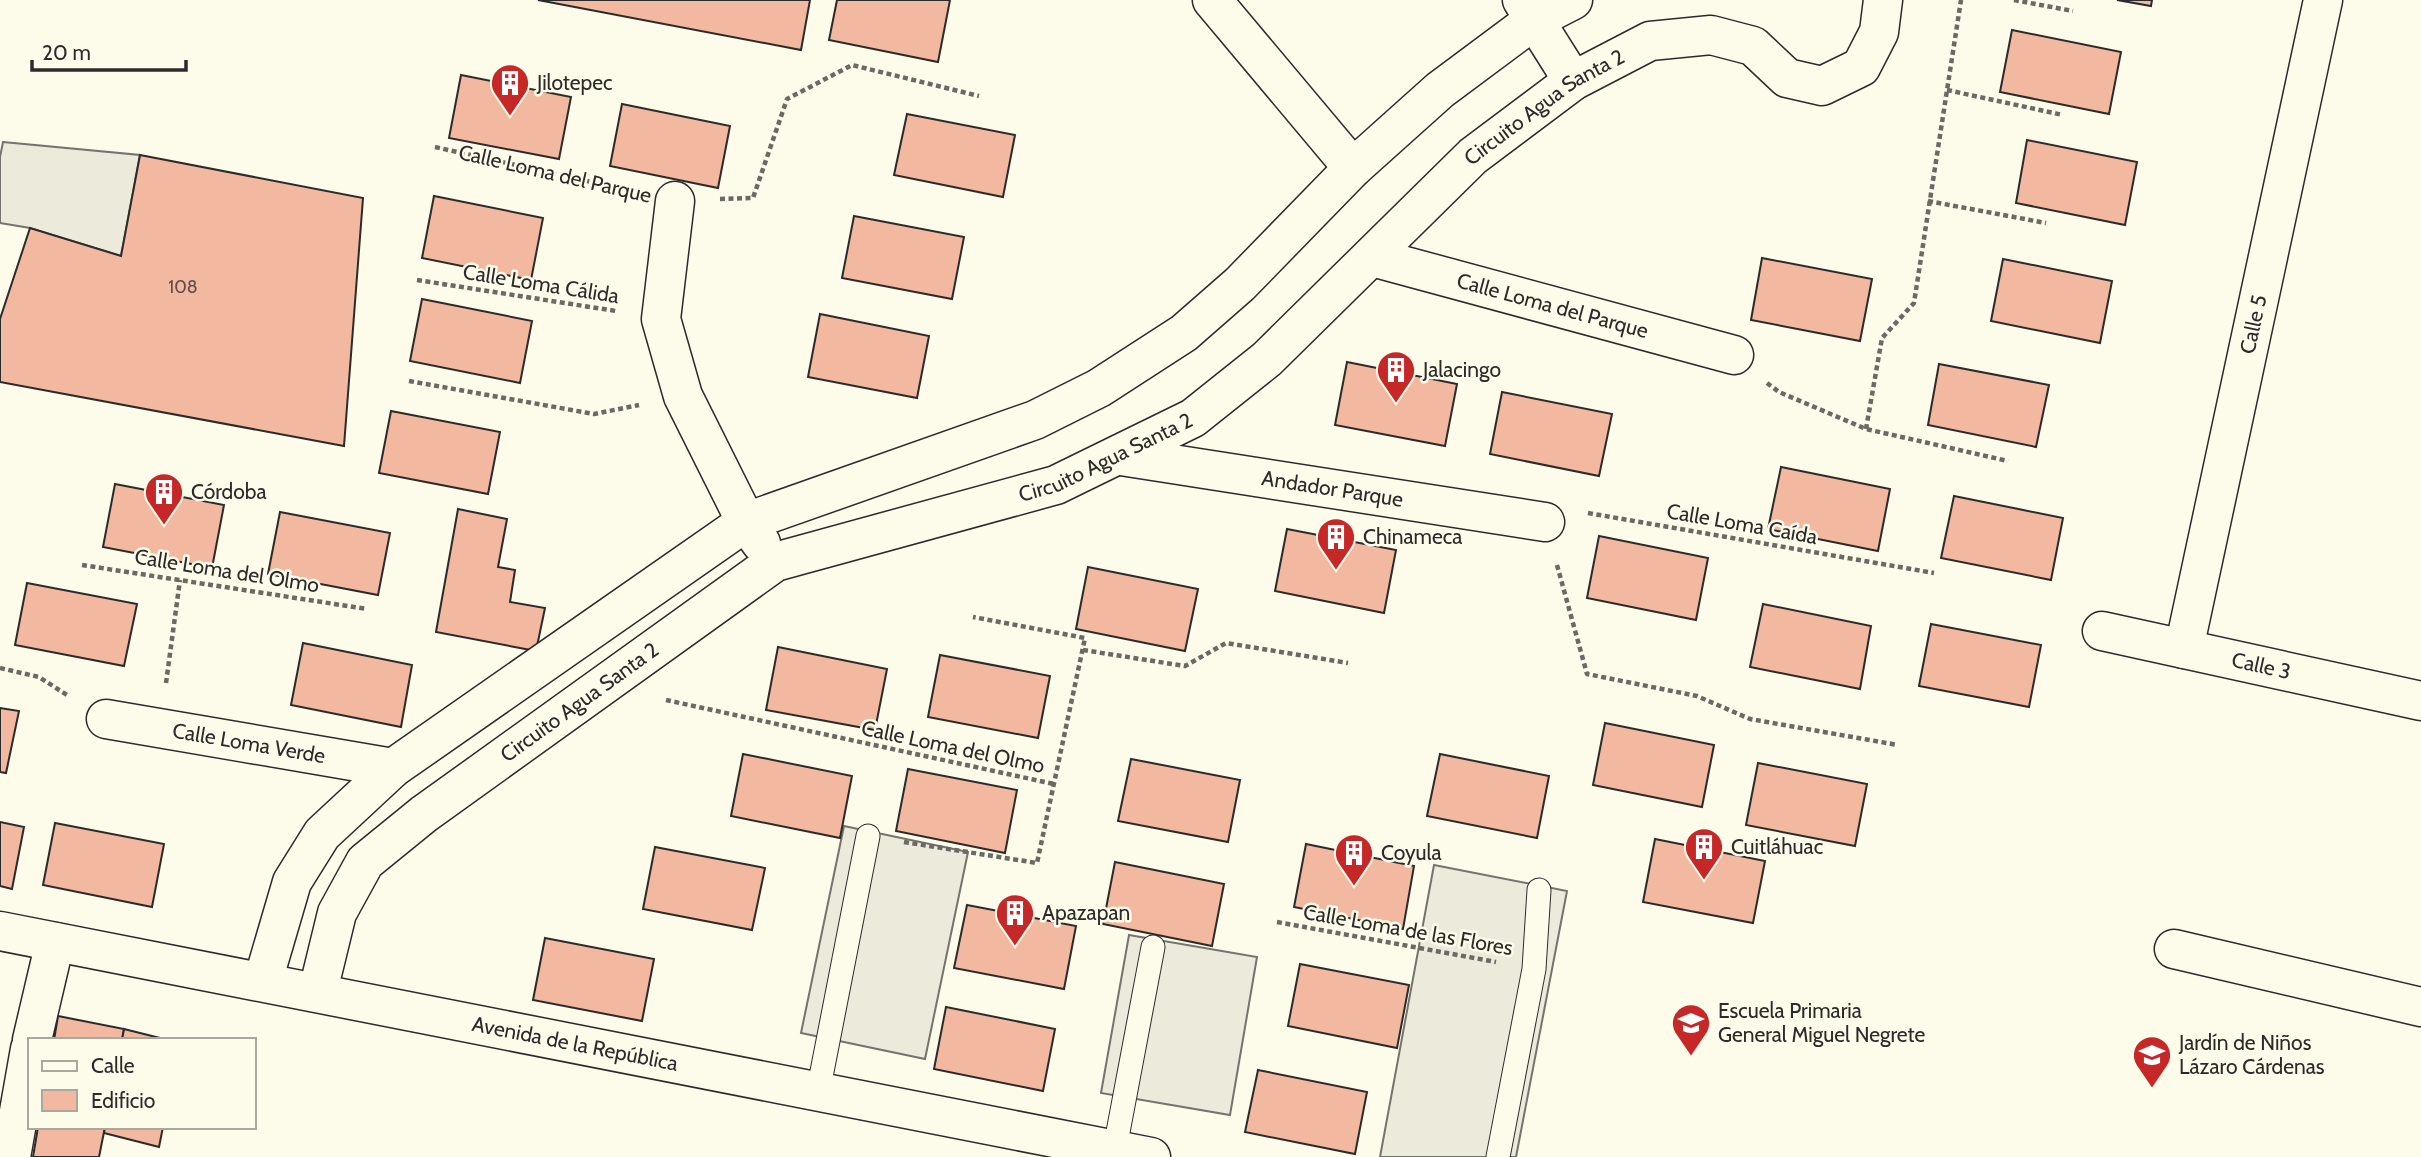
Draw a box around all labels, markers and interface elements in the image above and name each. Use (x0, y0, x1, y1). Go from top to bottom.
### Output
scale bar (32, 28, 186, 72)
text: 20 m (42, 40, 91, 65)
street label: Circuito Agua Santa 2 (1458, 44, 1628, 170)
building icon: Jilotepec (489, 62, 531, 117)
place label: Jilotepec (536, 70, 613, 95)
street label: Calle Loma del Parque (456, 139, 654, 208)
street label: Calle Loma Cálida (461, 259, 621, 308)
street label: Calle Loma del Parque (1454, 268, 1651, 343)
house number: 108 (168, 276, 198, 298)
street label: Calle 5 (2235, 292, 2272, 356)
building icon: Jalacingo (1375, 349, 1417, 404)
place label: Jalacingo (1422, 357, 1501, 382)
street label: Circuito Agua Santa 2 (1016, 407, 1196, 507)
street label: Andador Parque (1260, 465, 1405, 512)
building icon: Córdoba (143, 471, 185, 526)
place label: Córdoba (191, 479, 267, 504)
street label: Calle Loma Caída (1665, 498, 1819, 549)
building icon: Chinameca (1315, 516, 1357, 571)
place label: Chinameca (1363, 524, 1462, 549)
street label: Calle Loma del Olmo (133, 544, 321, 597)
street label: Circuito Agua Santa 2 (495, 637, 663, 767)
street label: Calle 3 (2229, 647, 2293, 684)
street label: Calle Loma del Olmo (859, 715, 1047, 778)
street label: Calle Loma Verde (171, 718, 328, 768)
building icon: Cuitláhuac (1683, 826, 1725, 881)
building icon: Coyula (1333, 832, 1375, 887)
place label: Cuitláhuac (1731, 834, 1823, 859)
place label: Coyula (1381, 840, 1442, 865)
building icon: Apazapan (994, 892, 1036, 947)
street label: Calle Loma de las Flores (1301, 899, 1515, 960)
place label: Apazapan (1042, 900, 1130, 925)
place label: Escuela Primaria General Miguel Negrete (1718, 998, 1925, 1047)
school or university icon: Escuela Primaria General Miguel Negrete (1670, 1002, 1712, 1057)
street label: Avenida de la República (470, 1011, 680, 1076)
place label: Jardín de Niños Lázaro Cárdenas (2178, 1030, 2325, 1079)
school or university icon: Jardín de Niños Lázaro Cárdenas (2131, 1034, 2173, 1089)
legend (28, 1038, 256, 1129)
text: Calle (91, 1053, 135, 1078)
text: Edificio (91, 1088, 155, 1113)

